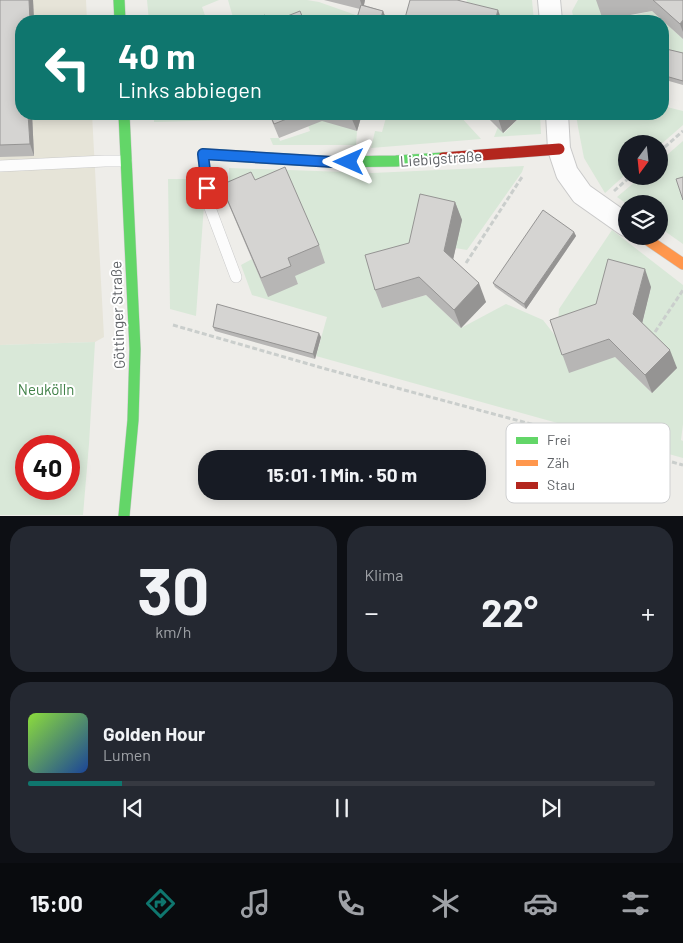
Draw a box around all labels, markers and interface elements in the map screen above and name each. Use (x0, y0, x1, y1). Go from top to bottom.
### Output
text: 40 m (118, 34, 195, 76)
icon: left (35, 35, 100, 100)
text: Links abbiegen (118, 76, 262, 102)
position arrow (322, 135, 374, 187)
north arrow (618, 135, 668, 185)
map controls (618, 135, 668, 245)
street label: Liebigstraße (399, 146, 483, 170)
pin (186, 167, 228, 209)
icon: arrive (193, 174, 221, 202)
button: layers (618, 195, 668, 245)
street label: Göttinger Straße (106, 261, 128, 369)
park label: Neukölln (18, 380, 74, 398)
legend (506, 423, 670, 503)
text: Frei (547, 431, 571, 448)
speed limit sign: 40 (15, 435, 80, 500)
text: Zäh (547, 454, 569, 471)
text: 15:01 · 1 Min. · 50 m (267, 463, 417, 486)
text: Stau (547, 476, 575, 493)
text: 30 (137, 550, 209, 628)
text: Klima (365, 565, 403, 584)
text: 22° (481, 589, 538, 635)
text: − (365, 595, 379, 629)
text: + (641, 595, 655, 629)
text: km/h (155, 622, 191, 641)
text: Golden Hour (103, 722, 205, 745)
text: Lumen (103, 745, 151, 764)
icon: previous (119, 794, 147, 822)
icon: pause (328, 794, 356, 822)
icon: next (537, 794, 565, 822)
icon: directions (143, 886, 178, 921)
icon: music (238, 886, 273, 921)
icon: phone (333, 886, 368, 921)
icon: climate (428, 886, 463, 921)
icon: car (523, 886, 558, 921)
icon: filters (618, 886, 653, 921)
text: 15:00 (30, 890, 83, 916)

